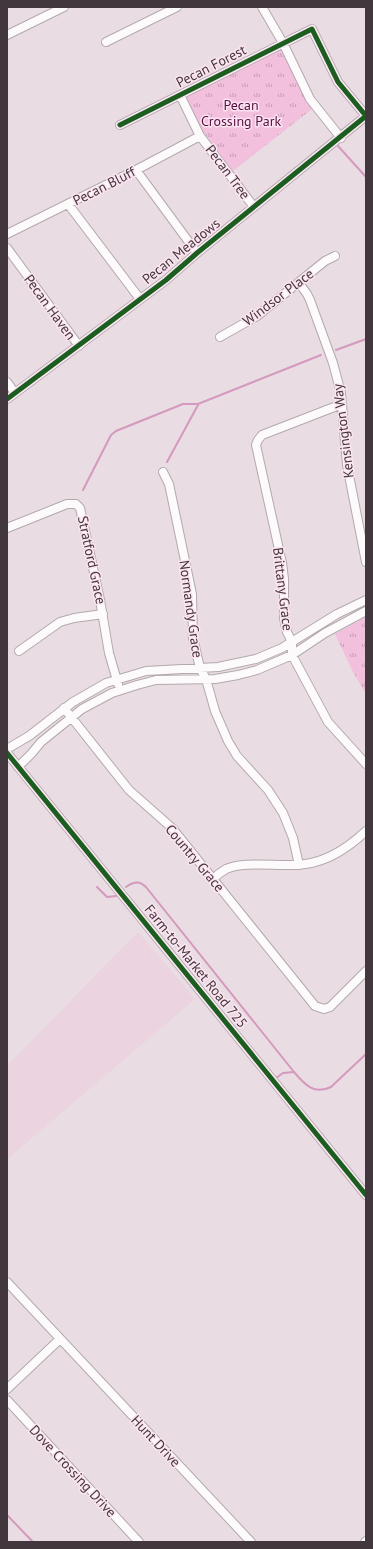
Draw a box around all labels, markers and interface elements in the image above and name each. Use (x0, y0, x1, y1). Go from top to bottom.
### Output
street label: Pecan Forest (173, 41, 249, 91)
park label: Pecan Crossing Park (201, 96, 281, 130)
street label: Pecan Tree (202, 141, 254, 203)
street label: Pecan Bluff (70, 162, 139, 209)
street label: Pecan Meadows (138, 214, 224, 288)
street label: Windsor Place (239, 264, 317, 330)
street label: Pecan Haven (20, 271, 80, 343)
street label: Kensington Way (328, 382, 358, 479)
street label: Stratford Grace (74, 514, 110, 606)
street label: Brittany Grace (269, 546, 297, 632)
street label: Normandy Grace (175, 559, 207, 659)
street label: Country Grace (161, 820, 229, 896)
street label: Farm-to-Market Road 725 (141, 901, 251, 1031)
street label: Hunt Drive (127, 1411, 185, 1471)
street label: Dove Crossing Drive (26, 1421, 120, 1521)

